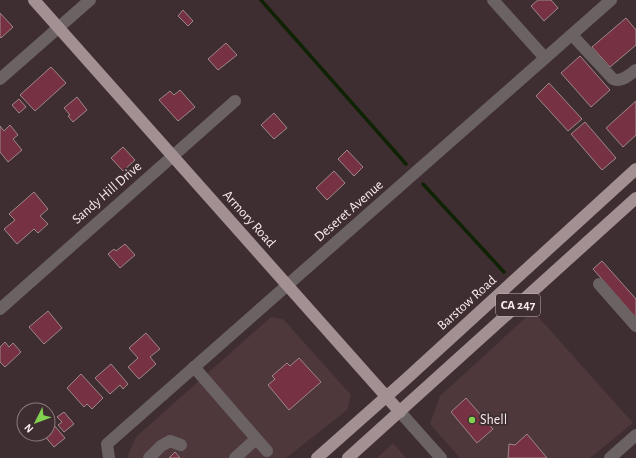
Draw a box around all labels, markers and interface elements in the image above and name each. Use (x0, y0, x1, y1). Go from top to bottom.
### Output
street label: Sandy Hill Drive (70, 159, 144, 227)
street label: Deseret Avenue (312, 178, 386, 244)
street label: Armory Road (220, 188, 278, 250)
street label: Barstow Road (435, 273, 499, 333)
road number: CA 247 (496, 294, 540, 316)
north arrow (16, 402, 56, 442)
place label: Shell (480, 413, 507, 427)
marker: Shell (467, 415, 477, 425)
text: N (22, 422, 36, 435)

